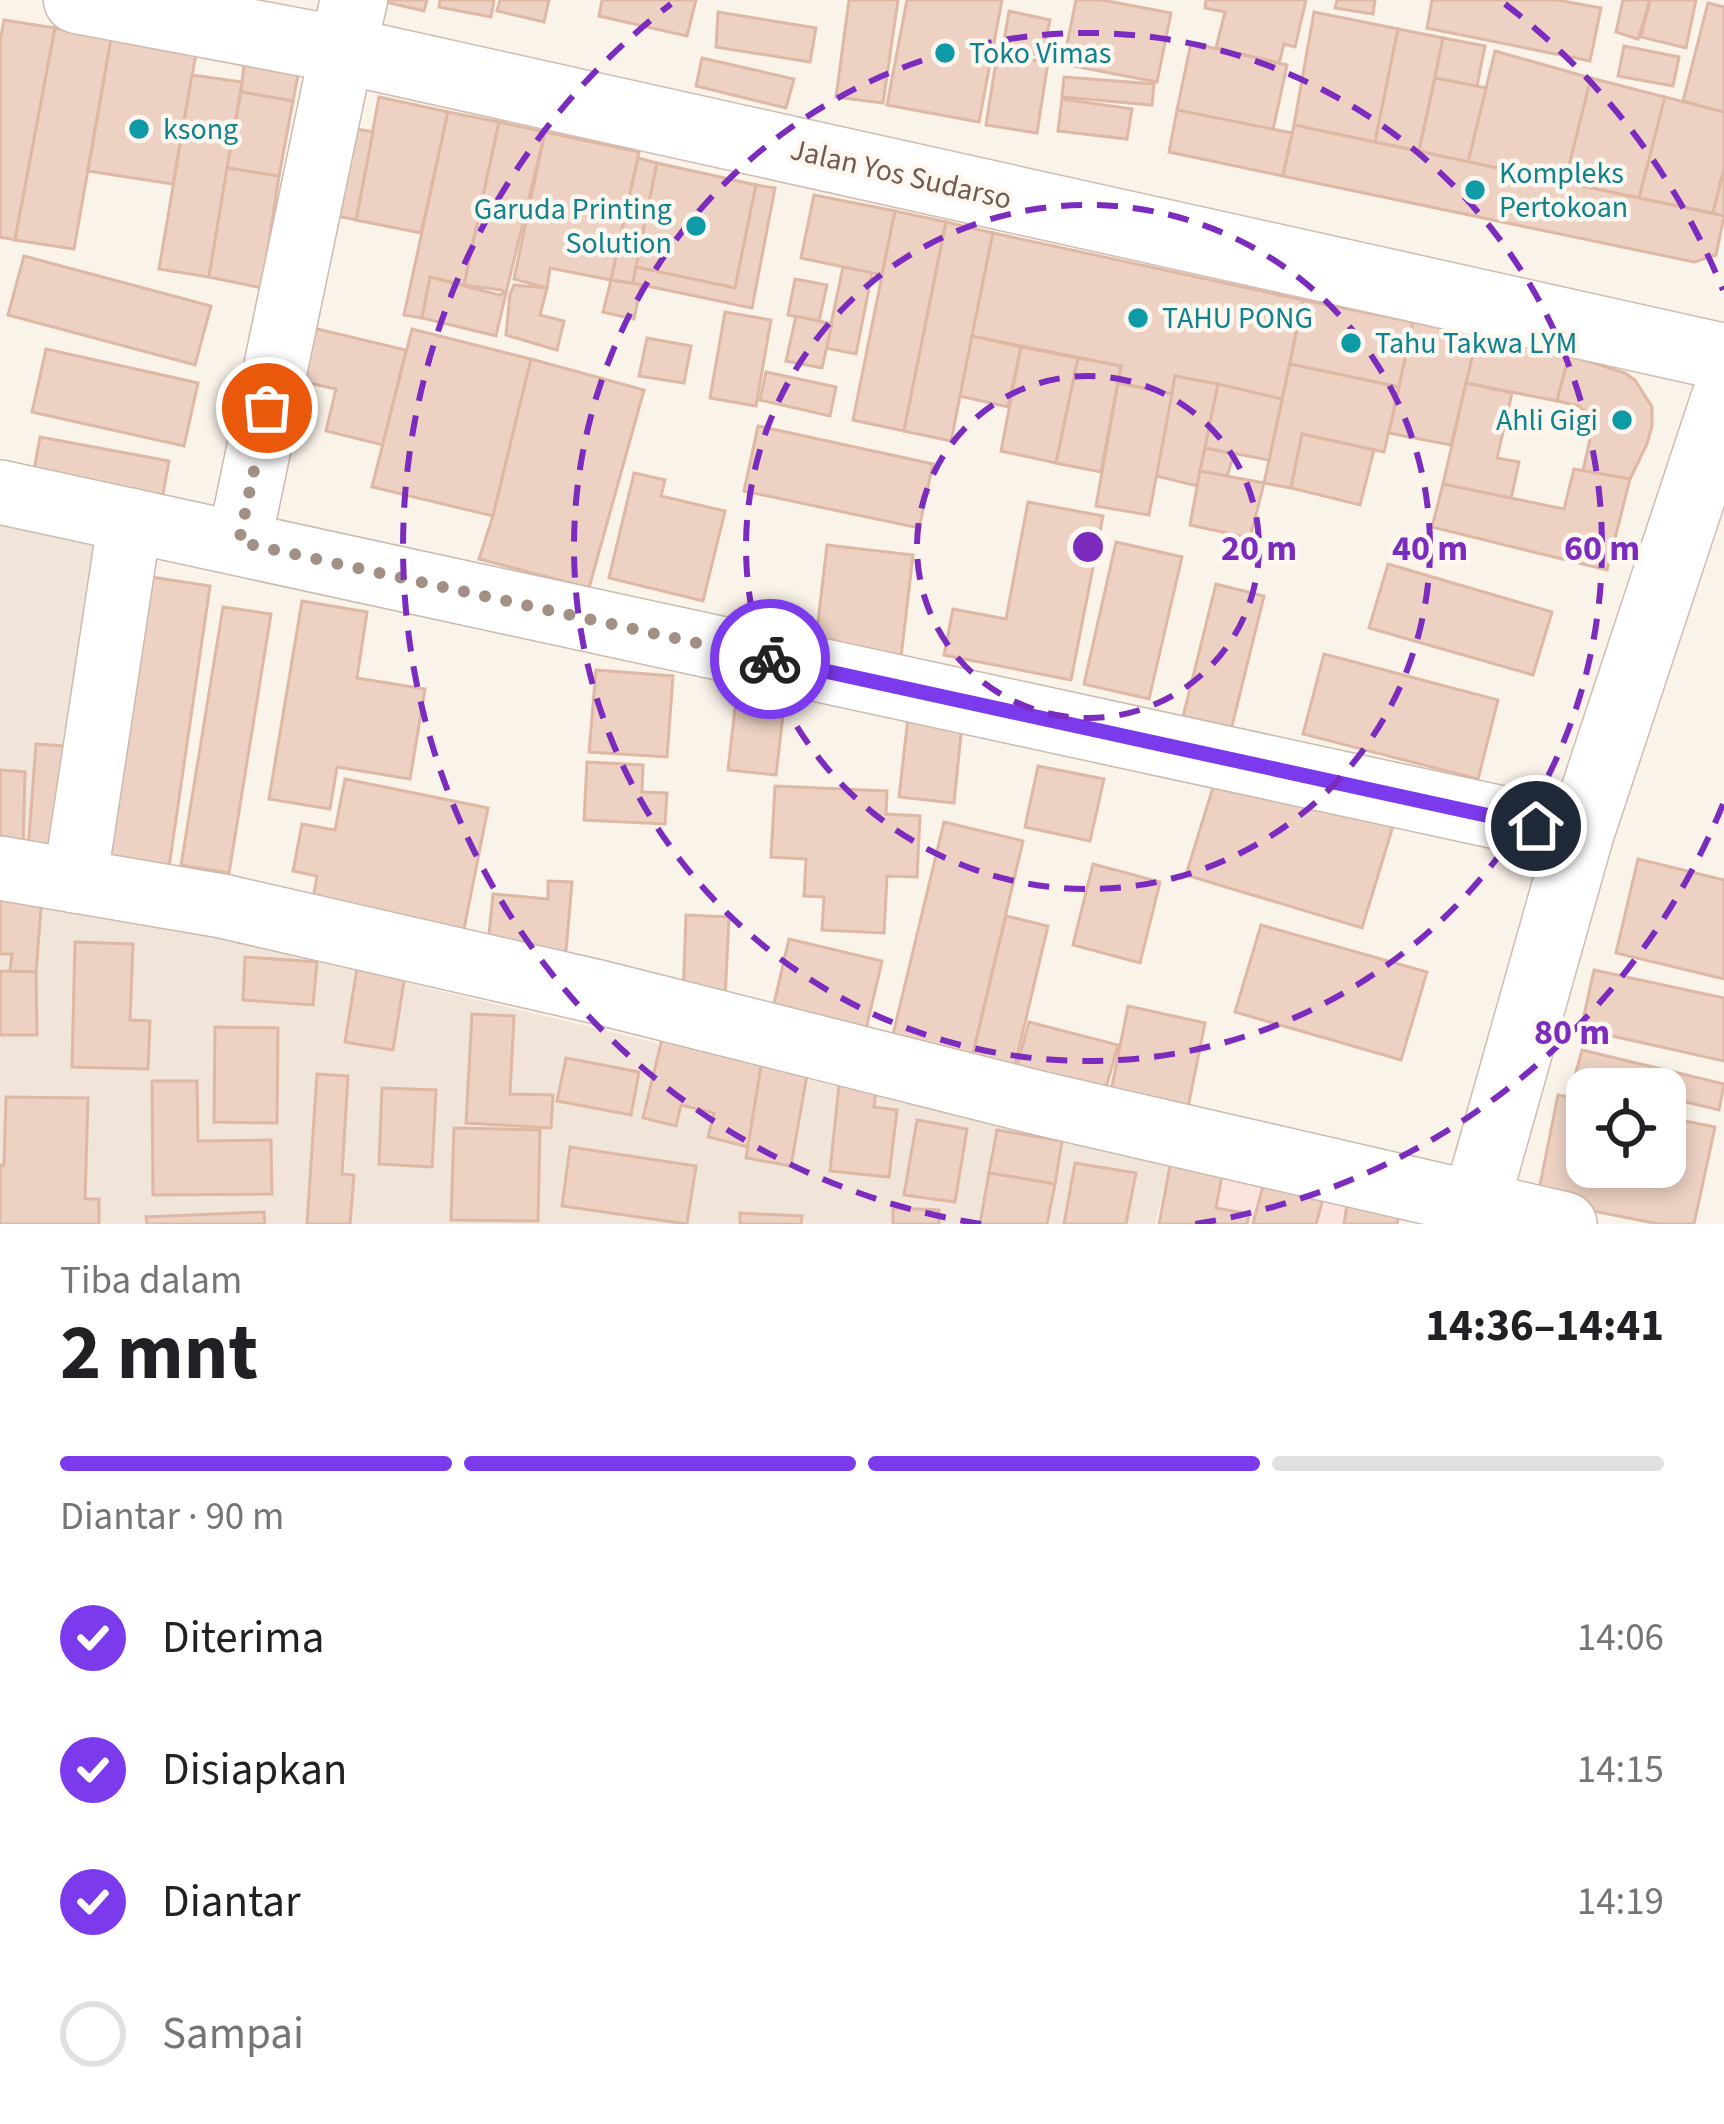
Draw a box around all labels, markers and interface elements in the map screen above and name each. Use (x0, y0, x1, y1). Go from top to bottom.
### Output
place label: Toko Vimas (969, 32, 1111, 75)
marker: Toko Vimas (932, 40, 958, 66)
place label: ksong (163, 108, 238, 151)
marker: ksong (126, 116, 152, 142)
street label: Jalan Yos Sudarso (786, 128, 1016, 221)
place label: Kompleks Pertokoan (1499, 152, 1628, 229)
marker: Kompleks Pertokoan (1462, 177, 1488, 203)
place label: Garuda Printing Solution (474, 188, 672, 265)
marker: Garuda Printing Solution (683, 213, 709, 239)
place label: TAHU PONG (1162, 297, 1313, 340)
marker: TAHU PONG (1125, 305, 1151, 331)
place label: Tahu Takwa LYM (1375, 322, 1577, 365)
marker: Tahu Takwa LYM (1338, 330, 1364, 356)
pin (216, 357, 318, 459)
icon: bag (234, 375, 300, 441)
place label: Ahli Gigi (1496, 399, 1598, 442)
marker: Ahli Gigi (1609, 407, 1635, 433)
text: 20 m (1221, 523, 1297, 574)
text: 40 m (1392, 523, 1468, 574)
text: 60 m (1564, 523, 1640, 574)
centre of rings (1067, 526, 1109, 568)
courier (710, 599, 830, 719)
icon: bike (737, 626, 803, 692)
pin (1485, 775, 1587, 877)
icon: home (1503, 793, 1569, 859)
text: 80 m (1534, 1007, 1610, 1058)
map controls (1566, 1068, 1686, 1188)
button: locate (1566, 1068, 1686, 1188)
text: Tiba dalam (60, 1253, 242, 1309)
text: 14:36–14:41 (1425, 1294, 1664, 1358)
text: 2 mnt (60, 1298, 258, 1409)
text: Diantar · 90 m (60, 1489, 284, 1545)
icon: check (60, 1605, 126, 1671)
text: Diterima (162, 1606, 324, 1670)
text: 14:06 (1577, 1610, 1664, 1666)
icon: check (60, 1737, 126, 1803)
text: Disiapkan (162, 1738, 347, 1802)
text: 14:15 (1577, 1742, 1664, 1798)
icon: check (60, 1869, 126, 1935)
text: Diantar (162, 1870, 301, 1934)
text: 14:19 (1577, 1874, 1664, 1930)
text: Sampai (162, 2002, 304, 2066)

